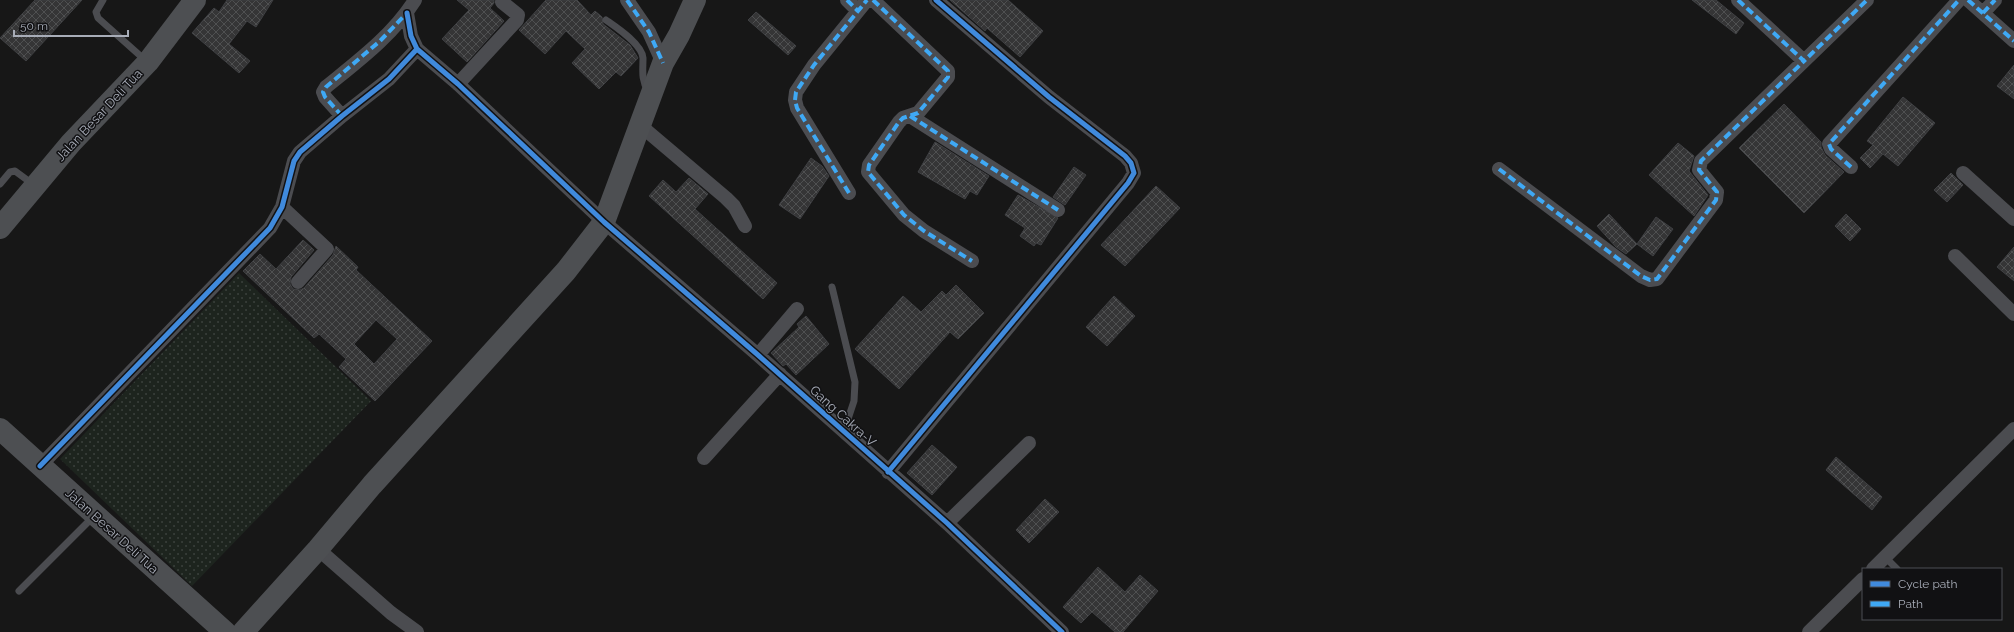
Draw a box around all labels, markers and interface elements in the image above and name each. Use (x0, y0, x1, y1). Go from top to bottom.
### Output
scale bar (14, 12, 128, 38)
text: 50 m (20, 19, 48, 33)
street label: Jalan Besar Deli Tua (53, 66, 145, 164)
street label: Gang Cakra-V (807, 382, 879, 450)
street label: Jalan Besar Deli Tua (62, 485, 162, 577)
legend (1862, 568, 2002, 620)
text: Cycle path (1898, 577, 1957, 591)
text: Path (1898, 597, 1923, 611)

